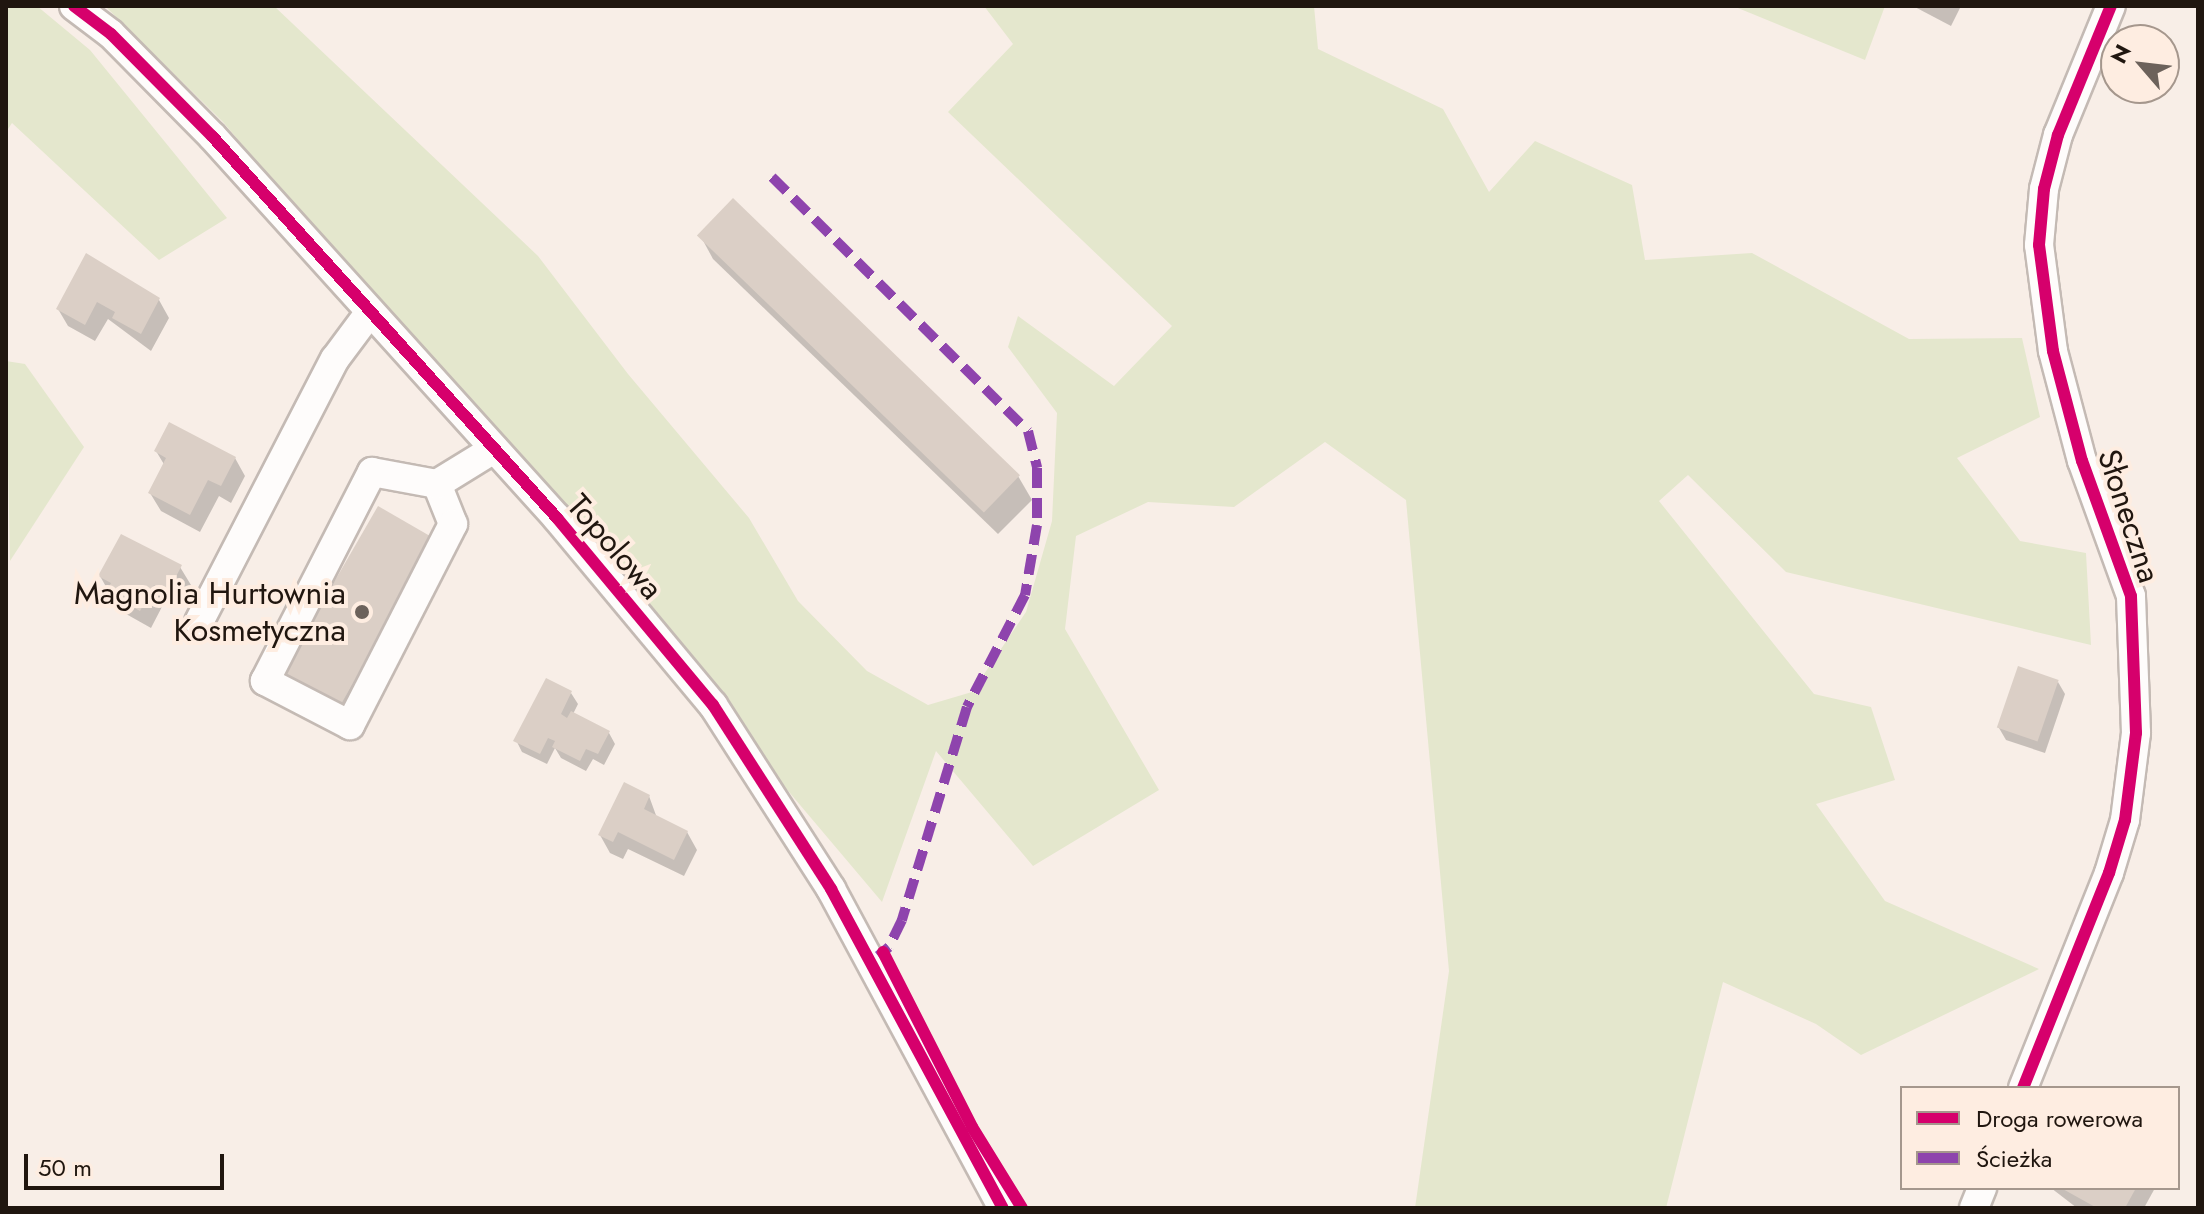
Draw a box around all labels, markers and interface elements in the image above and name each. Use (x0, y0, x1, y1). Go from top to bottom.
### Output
north arrow (2100, 24, 2180, 104)
text: N (2102, 38, 2139, 69)
street label: Słoneczna (2089, 445, 2169, 587)
street label: Topolowa (559, 487, 671, 607)
place label: Magnolia Hurtownia Kosmetyczna (74, 575, 346, 650)
marker: Magnolia Hurtownia Kosmetyczna (353, 603, 371, 621)
legend (1900, 1086, 2180, 1190)
text: Droga rowerowa (1976, 1101, 2143, 1136)
scale bar (28, 1138, 228, 1188)
text: Ścieżka (1976, 1141, 2052, 1176)
text: 50 m (38, 1150, 92, 1185)

